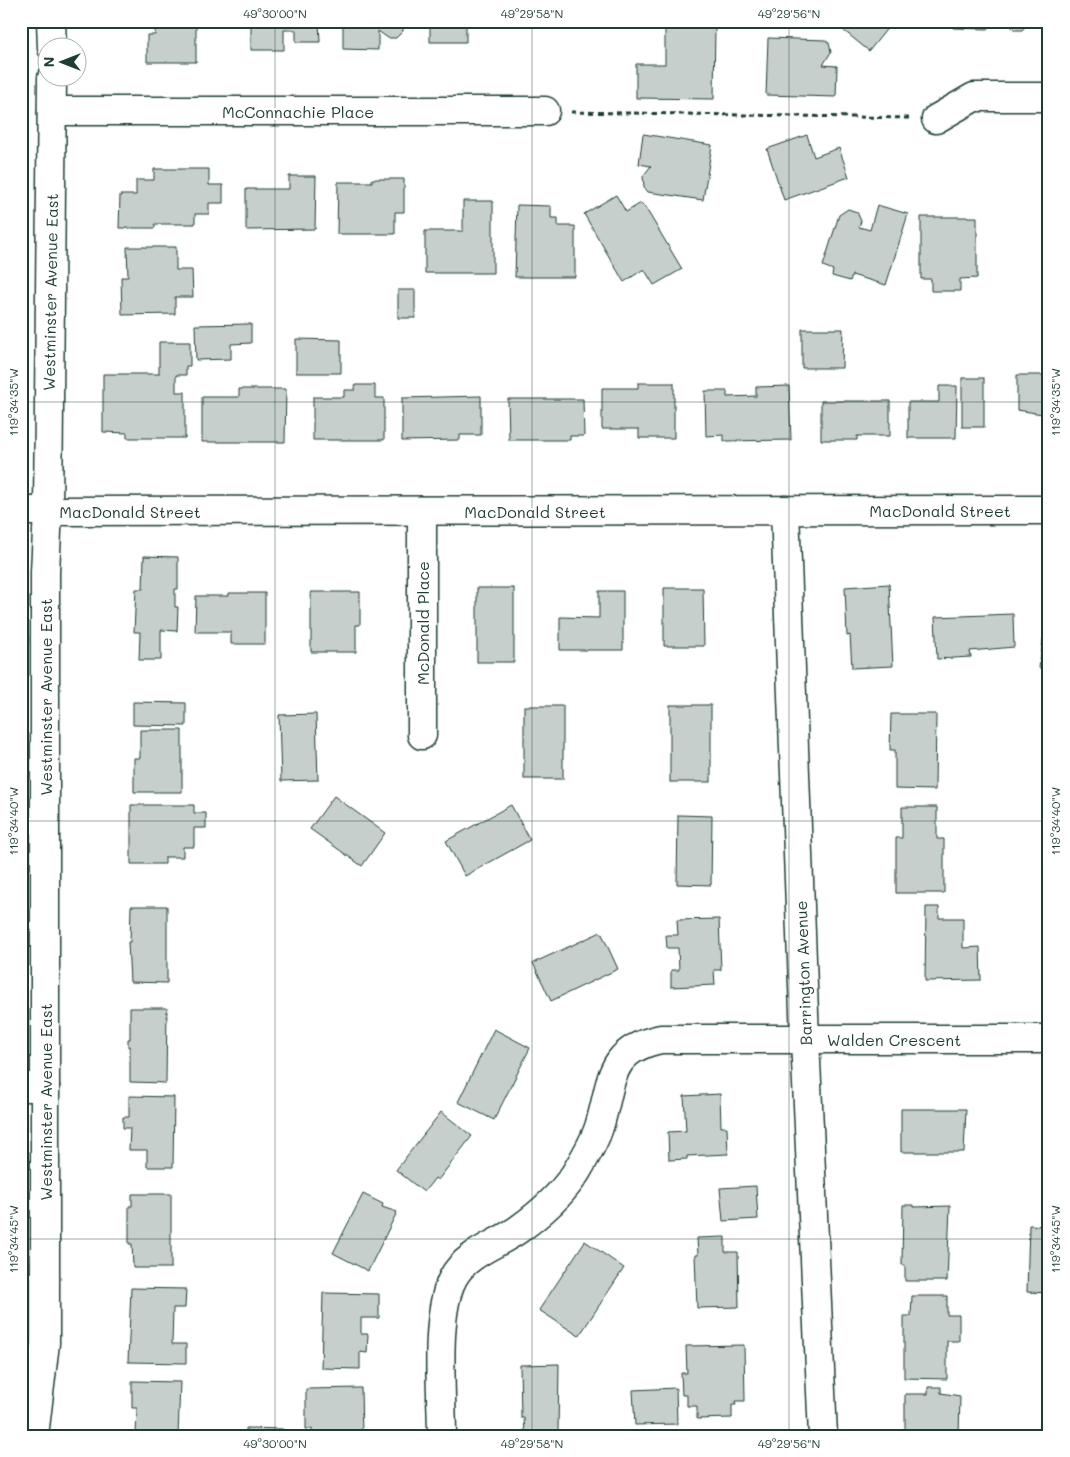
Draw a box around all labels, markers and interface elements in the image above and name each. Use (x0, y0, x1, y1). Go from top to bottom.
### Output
text: 49°30'00"N (243, 5, 307, 21)
text: 49°29'58"N (501, 5, 563, 21)
text: 49°29'56"N (758, 5, 820, 21)
north arrow (38, 38, 88, 88)
text: N (39, 57, 58, 67)
street label: McConnachie Place (222, 101, 374, 122)
street label: Westminster Avenue East (38, 193, 62, 391)
text: 119°34'35"W (5, 368, 21, 436)
text: 119°34'35"W (1047, 368, 1063, 436)
street label: MacDonald Street (869, 500, 1011, 521)
street label: MacDonald Street (59, 501, 201, 522)
street label: MacDonald Street (464, 501, 606, 522)
street label: McDonald Place (412, 561, 433, 685)
street label: Westminster Avenue East (35, 598, 56, 796)
text: 119°34'40"W (5, 787, 21, 855)
text: 119°34'40"W (1047, 787, 1063, 855)
street label: Barrington Avenue (790, 900, 816, 1046)
street label: Westminster Avenue East (35, 1003, 56, 1201)
street label: Walden Crescent (827, 1029, 961, 1050)
text: 119°34'45"W (5, 1205, 21, 1273)
text: 119°34'45"W (1047, 1205, 1063, 1273)
text: 49°30'00"N (243, 1435, 307, 1451)
text: 49°29'58"N (501, 1435, 563, 1451)
text: 49°29'56"N (758, 1435, 820, 1451)

